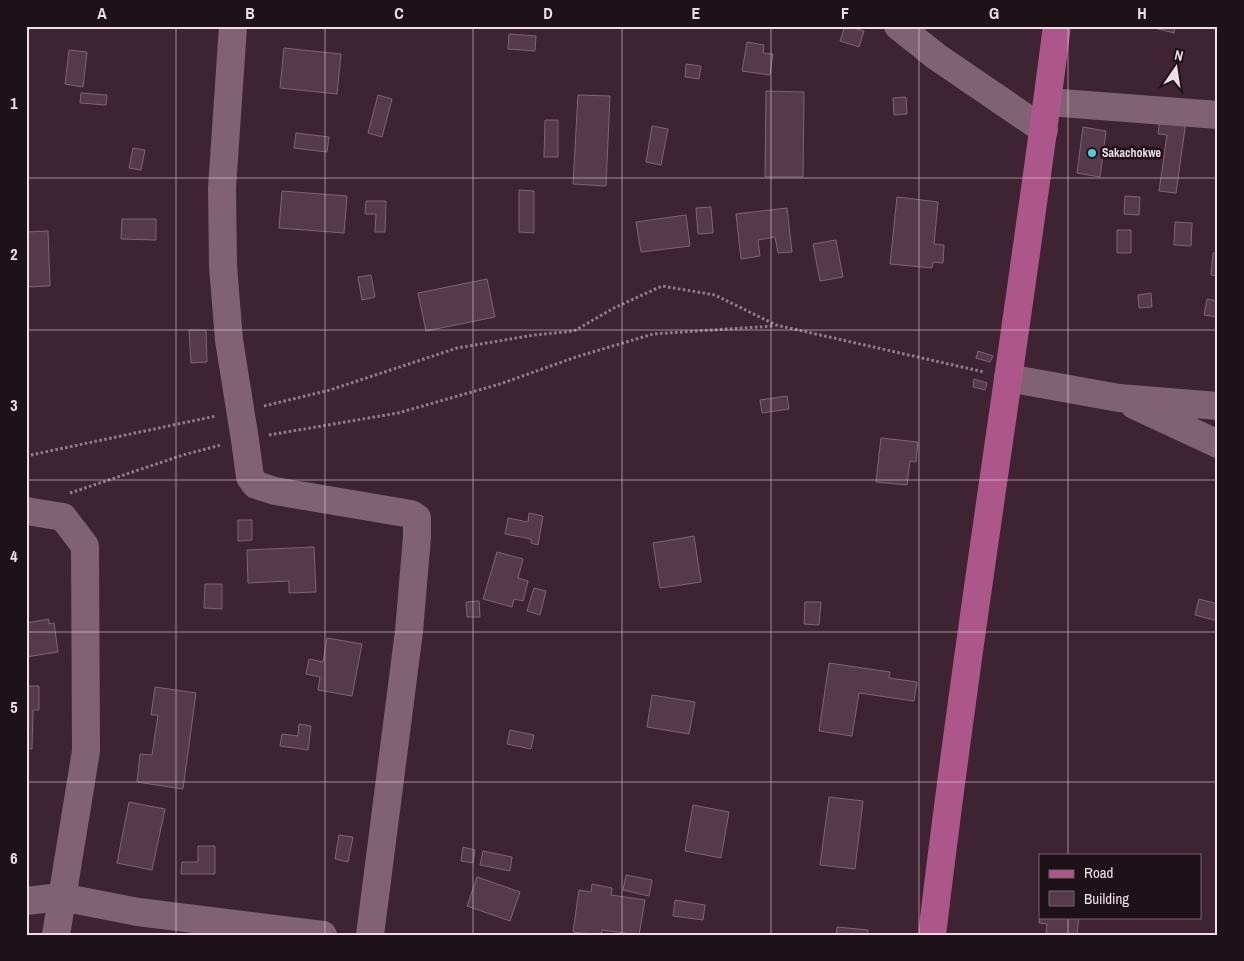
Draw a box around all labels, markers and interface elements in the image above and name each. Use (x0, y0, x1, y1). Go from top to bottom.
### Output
text: A (97, 2, 107, 24)
text: B (245, 2, 255, 24)
text: C (394, 2, 404, 24)
text: D (543, 2, 553, 24)
text: E (692, 2, 701, 24)
text: F (841, 2, 849, 24)
text: G (989, 2, 999, 24)
text: H (1137, 2, 1147, 24)
north arrow (1152, 42, 1202, 92)
text: N (1173, 46, 1185, 65)
text: 1 (10, 92, 18, 114)
place label: Sakachokwe (1102, 145, 1162, 161)
marker: Sakachokwe (1086, 147, 1098, 159)
text: 2 (10, 243, 18, 265)
text: 3 (10, 394, 18, 416)
text: 4 (10, 545, 18, 567)
text: 5 (10, 696, 18, 718)
text: 6 (10, 847, 18, 869)
legend (1039, 854, 1202, 918)
text: Road (1084, 862, 1113, 883)
text: Building (1084, 888, 1129, 909)

